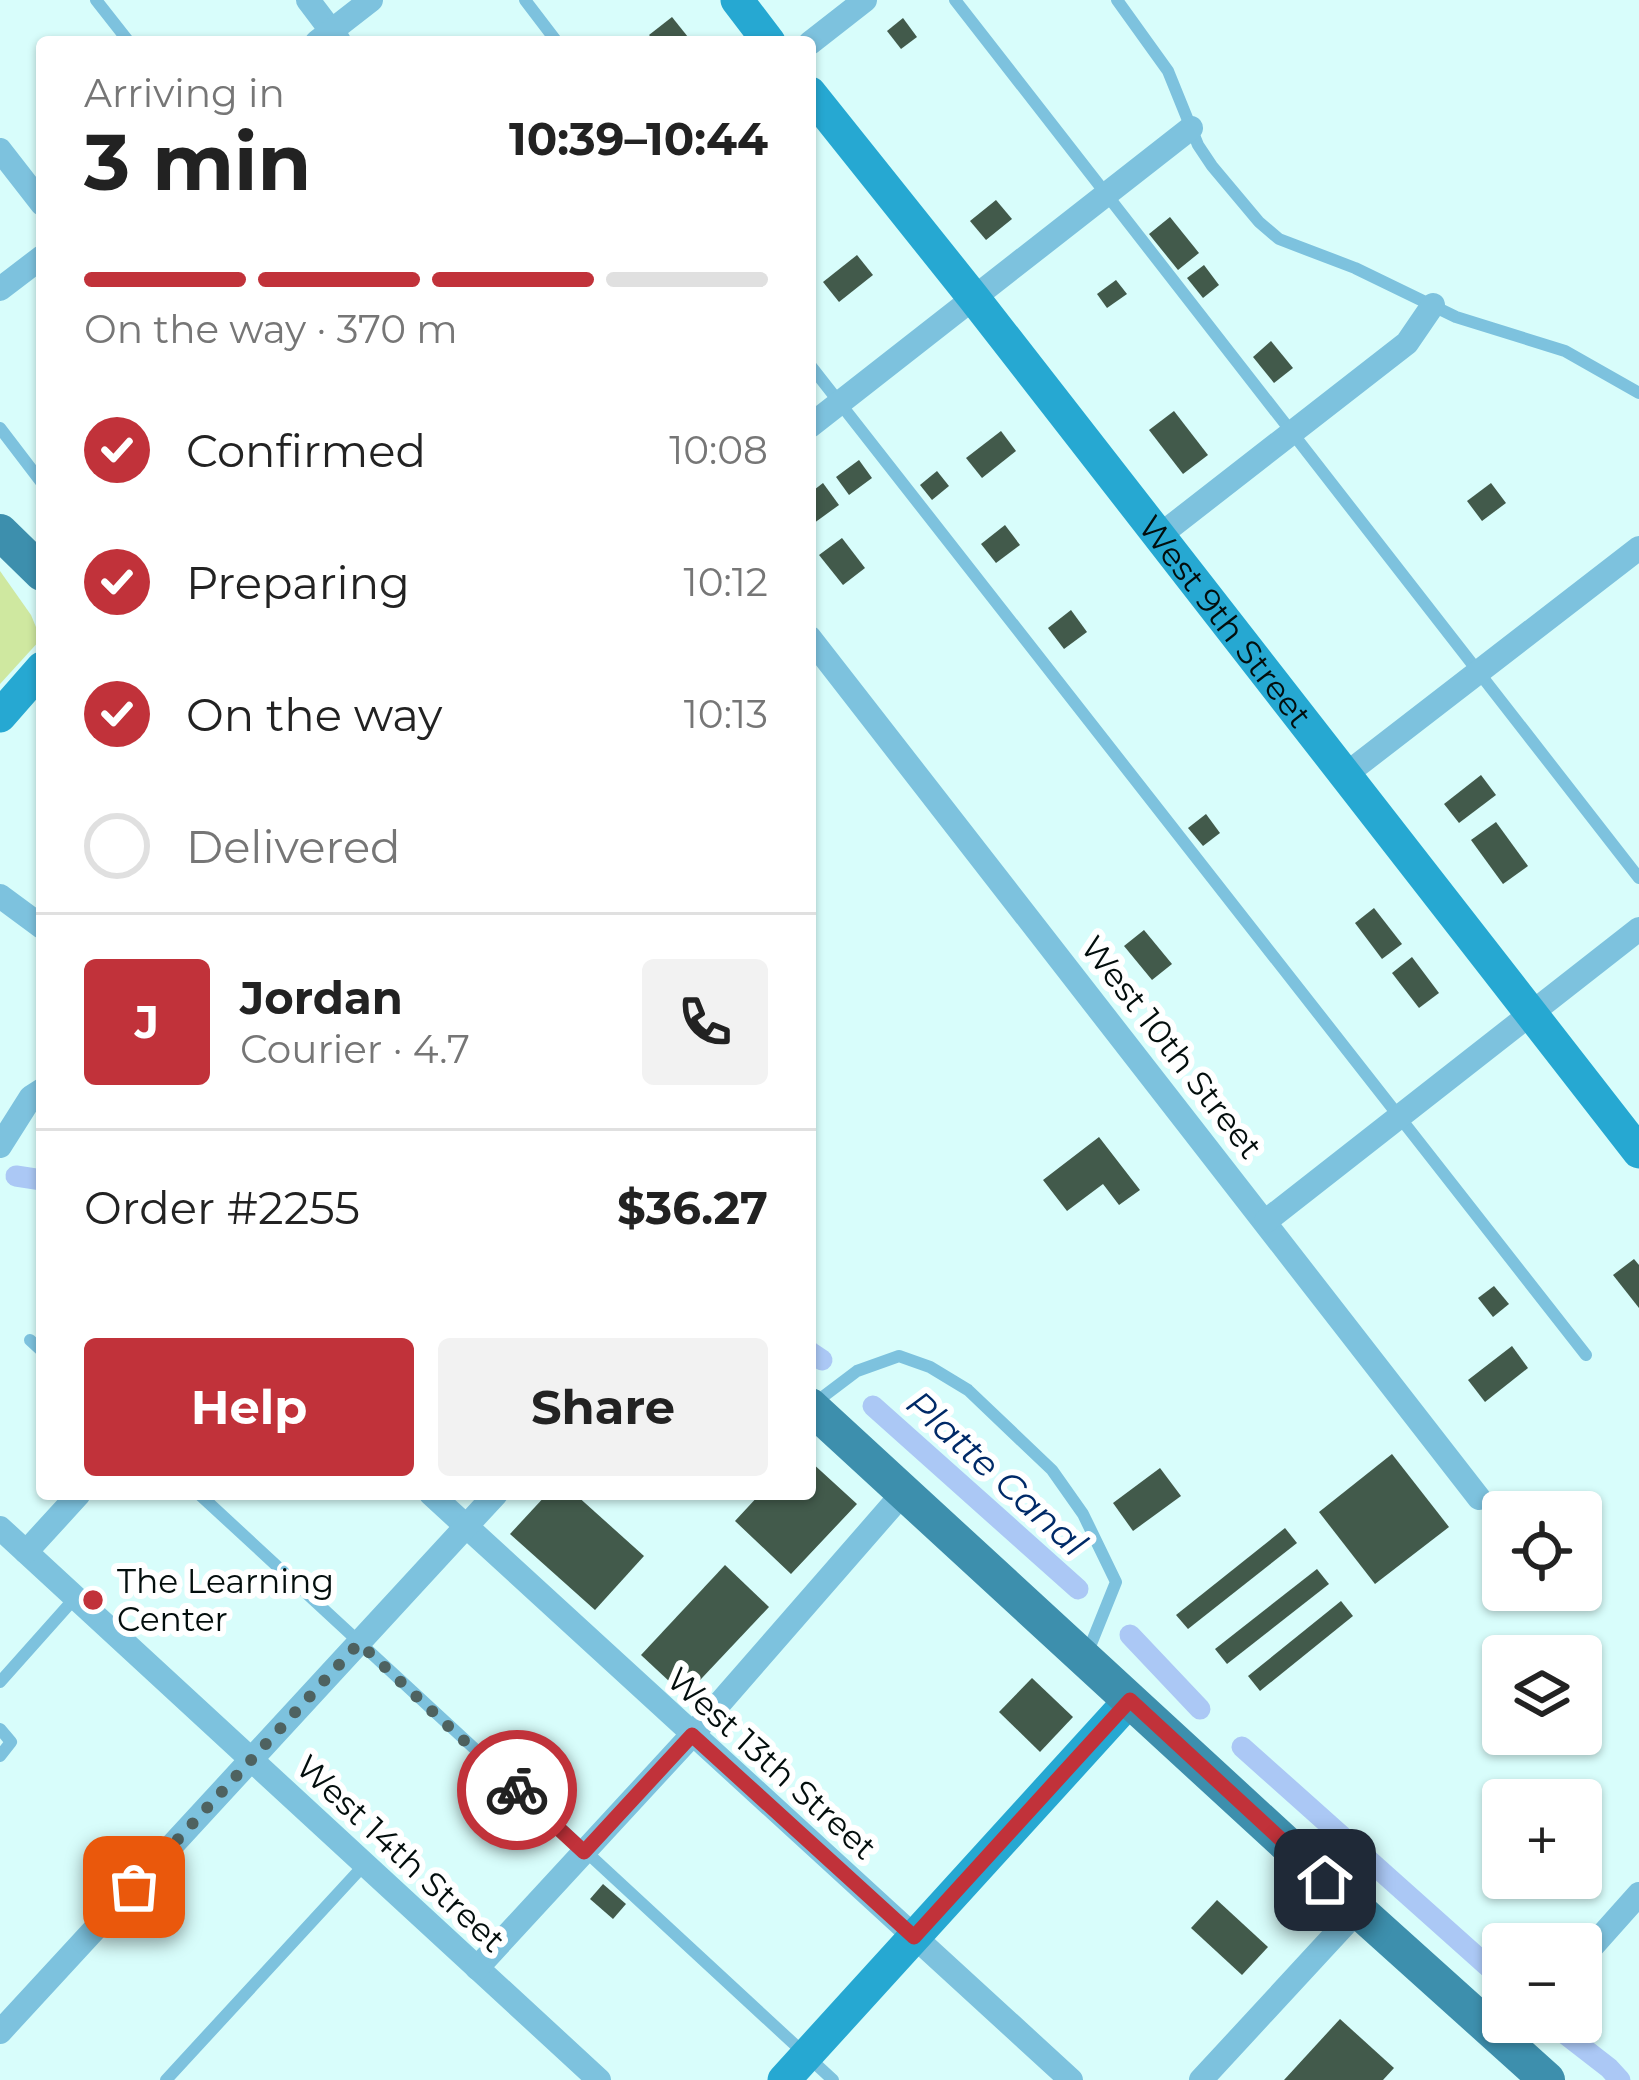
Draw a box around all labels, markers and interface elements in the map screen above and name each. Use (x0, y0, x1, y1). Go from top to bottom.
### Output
text: Arriving in (84, 69, 285, 117)
text: 10:39–10:44 (509, 111, 768, 166)
text: 3 min (84, 114, 311, 210)
text: On the way · 370 m (84, 305, 458, 353)
icon: check (84, 417, 150, 483)
text: Confirmed (186, 423, 426, 478)
text: 10:08 (669, 426, 768, 474)
street label: West 9th Street (1131, 507, 1320, 735)
icon: check (84, 549, 150, 615)
text: Preparing (186, 555, 410, 610)
text: 10:12 (684, 558, 768, 606)
icon: check (84, 681, 150, 747)
text: On the way (186, 687, 442, 742)
text: 10:13 (684, 690, 768, 738)
text: Delivered (186, 819, 401, 874)
street label: West 10th Street (1073, 928, 1271, 1166)
button: phone (642, 959, 768, 1085)
text: Jordan (240, 970, 403, 1025)
text: J (135, 994, 159, 1049)
text: Courier · 4.7 (240, 1025, 470, 1073)
text: Order #2255 (84, 1180, 360, 1235)
text: $36.27 (617, 1180, 768, 1235)
button: Help (84, 1338, 414, 1476)
button: Share (438, 1338, 768, 1476)
water label: Platte Canal (898, 1381, 1096, 1566)
map controls (1482, 1491, 1602, 2043)
button: locate (1482, 1491, 1602, 1611)
place label: The Learning Center (117, 1561, 334, 1639)
marker: The Learning Center (80, 1587, 106, 1613)
button: layers (1482, 1635, 1602, 1755)
street label: West 13th Street (659, 1659, 885, 1867)
courier (457, 1730, 577, 1850)
street label: West 14th Street (288, 1746, 514, 1960)
icon: bike (484, 1757, 550, 1823)
button: + (1482, 1779, 1602, 1899)
pin (1274, 1829, 1376, 1931)
pin (83, 1836, 185, 1938)
icon: home (1292, 1847, 1358, 1913)
icon: bag (101, 1854, 167, 1920)
button: − (1482, 1923, 1602, 2043)

